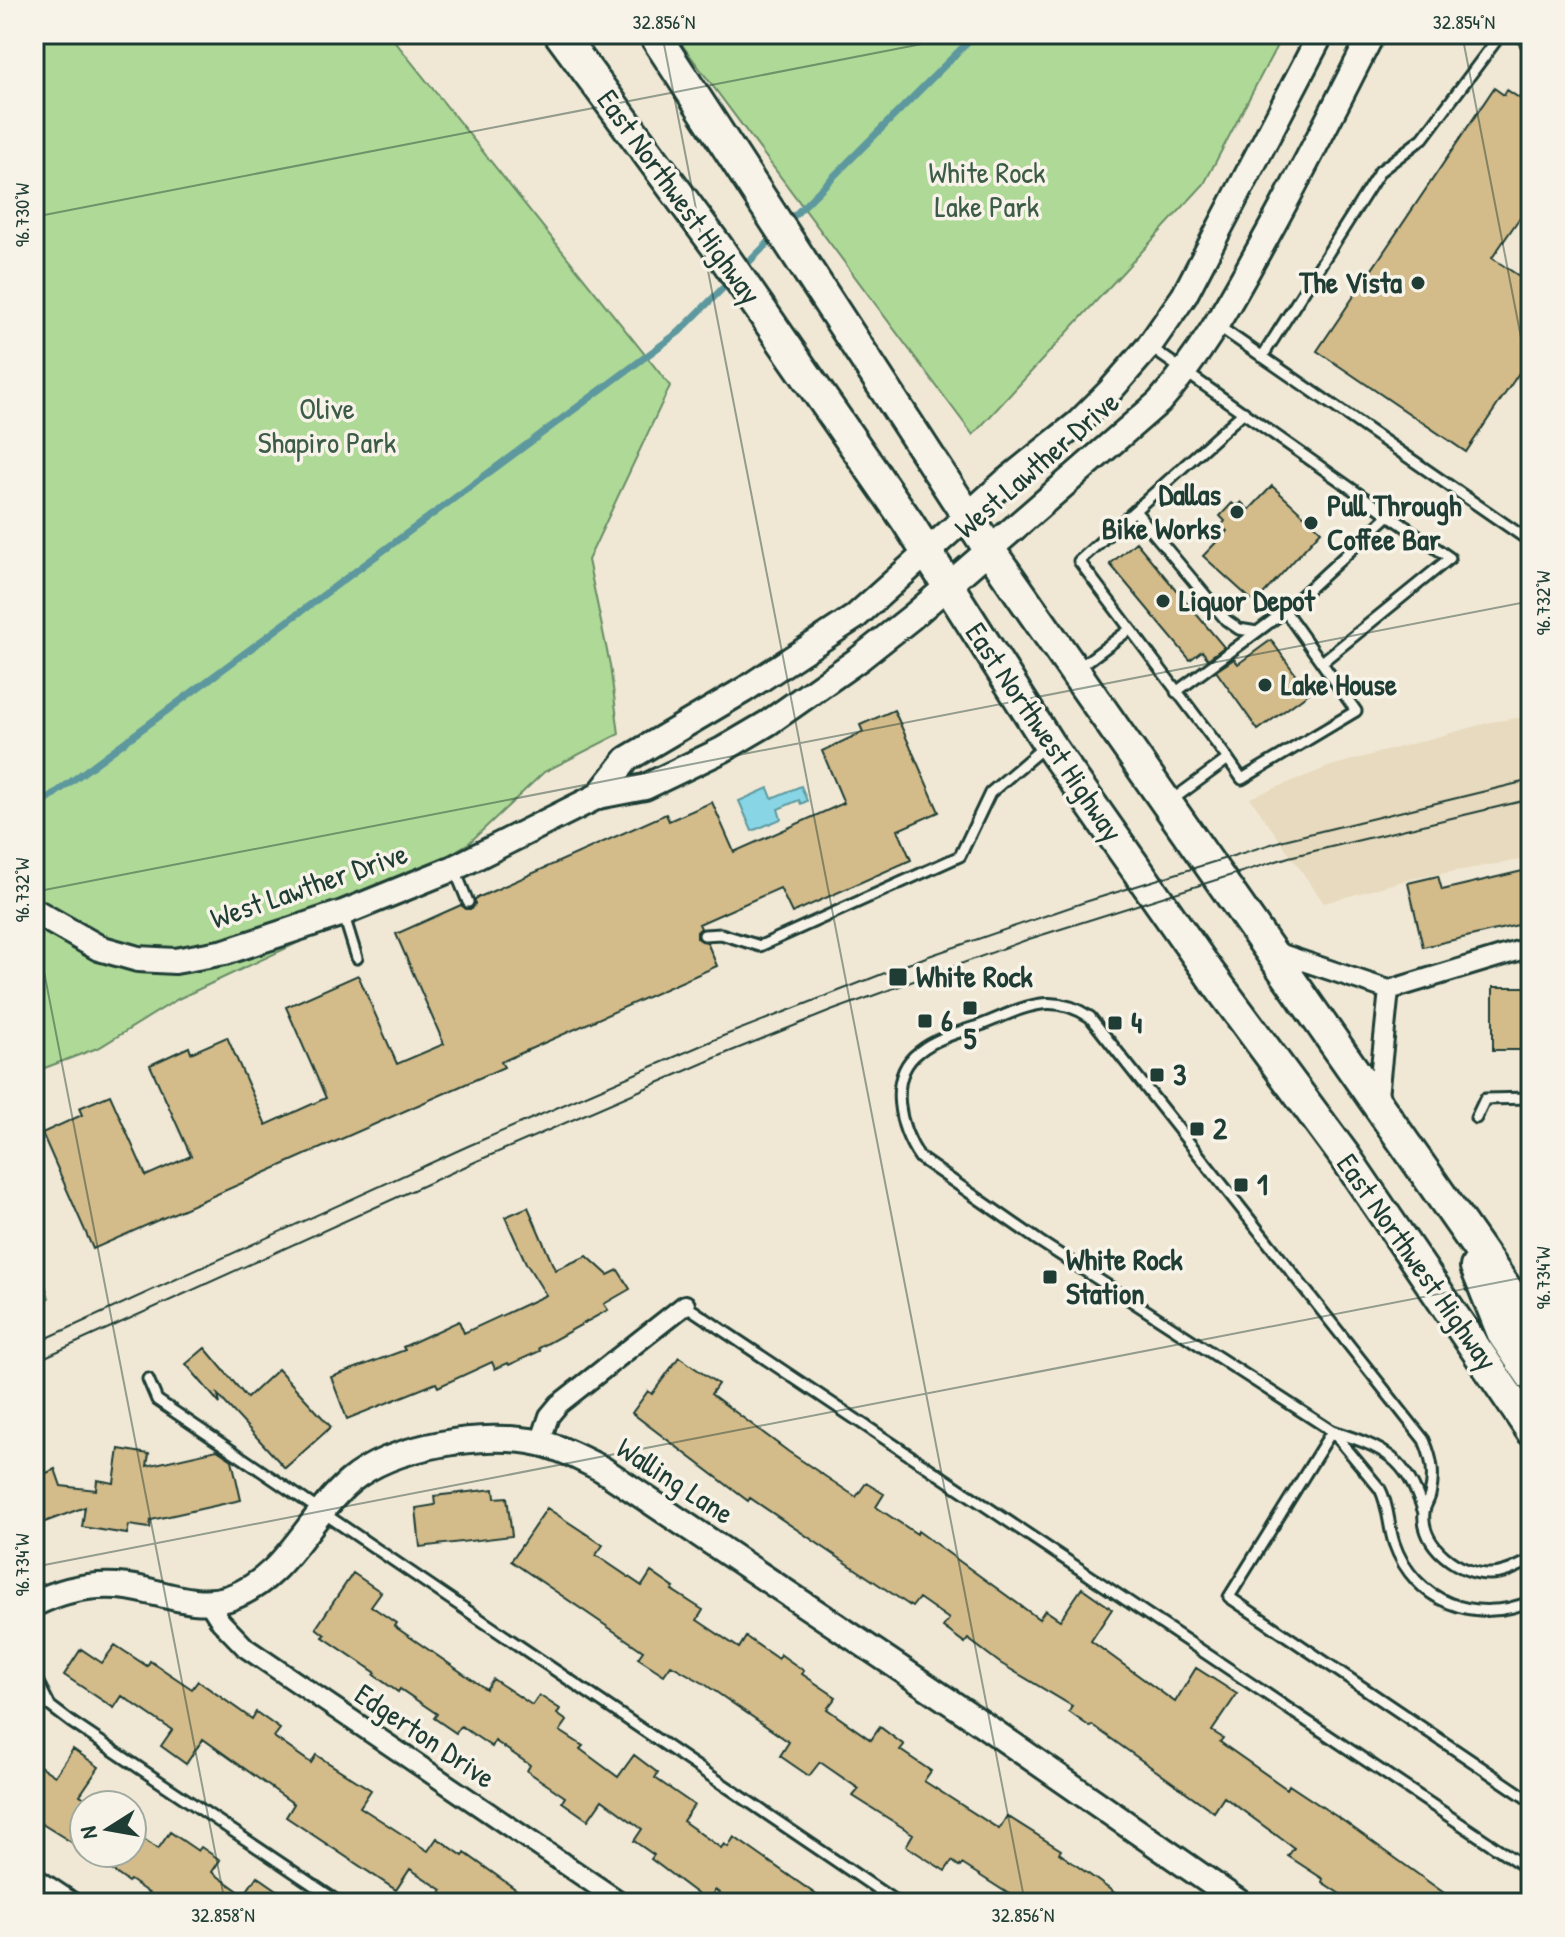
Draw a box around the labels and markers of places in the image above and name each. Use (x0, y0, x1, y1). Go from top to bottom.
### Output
place label: The Vista (1298, 262, 1402, 302)
marker: The Vista (1409, 274, 1427, 292)
place label: Dallas Bike Works (1102, 474, 1221, 548)
place label: Pull Through Coffee Bar (1327, 485, 1462, 559)
marker: Dallas Bike Works (1228, 503, 1246, 521)
marker: Pull Through Coffee Bar (1302, 514, 1320, 532)
place label: Liquor Depot (1179, 580, 1316, 621)
marker: Liquor Depot (1154, 592, 1172, 610)
place label: Lake House (1281, 664, 1397, 704)
marker: Lake House (1256, 676, 1274, 694)
place label: White Rock (916, 956, 1033, 996)
marker: White Rock (887, 966, 909, 988)
marker: 5 (961, 999, 979, 1017)
place label: 6 (941, 1000, 953, 1040)
place label: 4 (1131, 1002, 1142, 1042)
marker: 6 (916, 1012, 934, 1030)
marker: 4 (1106, 1014, 1124, 1032)
place label: 5 (964, 1018, 977, 1058)
place label: 3 (1173, 1054, 1186, 1094)
marker: 3 (1148, 1066, 1166, 1084)
place label: 2 (1213, 1108, 1228, 1148)
marker: 2 (1188, 1120, 1206, 1138)
place label: 1 (1257, 1164, 1268, 1204)
marker: 1 (1232, 1176, 1250, 1194)
place label: White Rock Station (1066, 1239, 1183, 1313)
marker: White Rock Station (1041, 1268, 1059, 1286)

